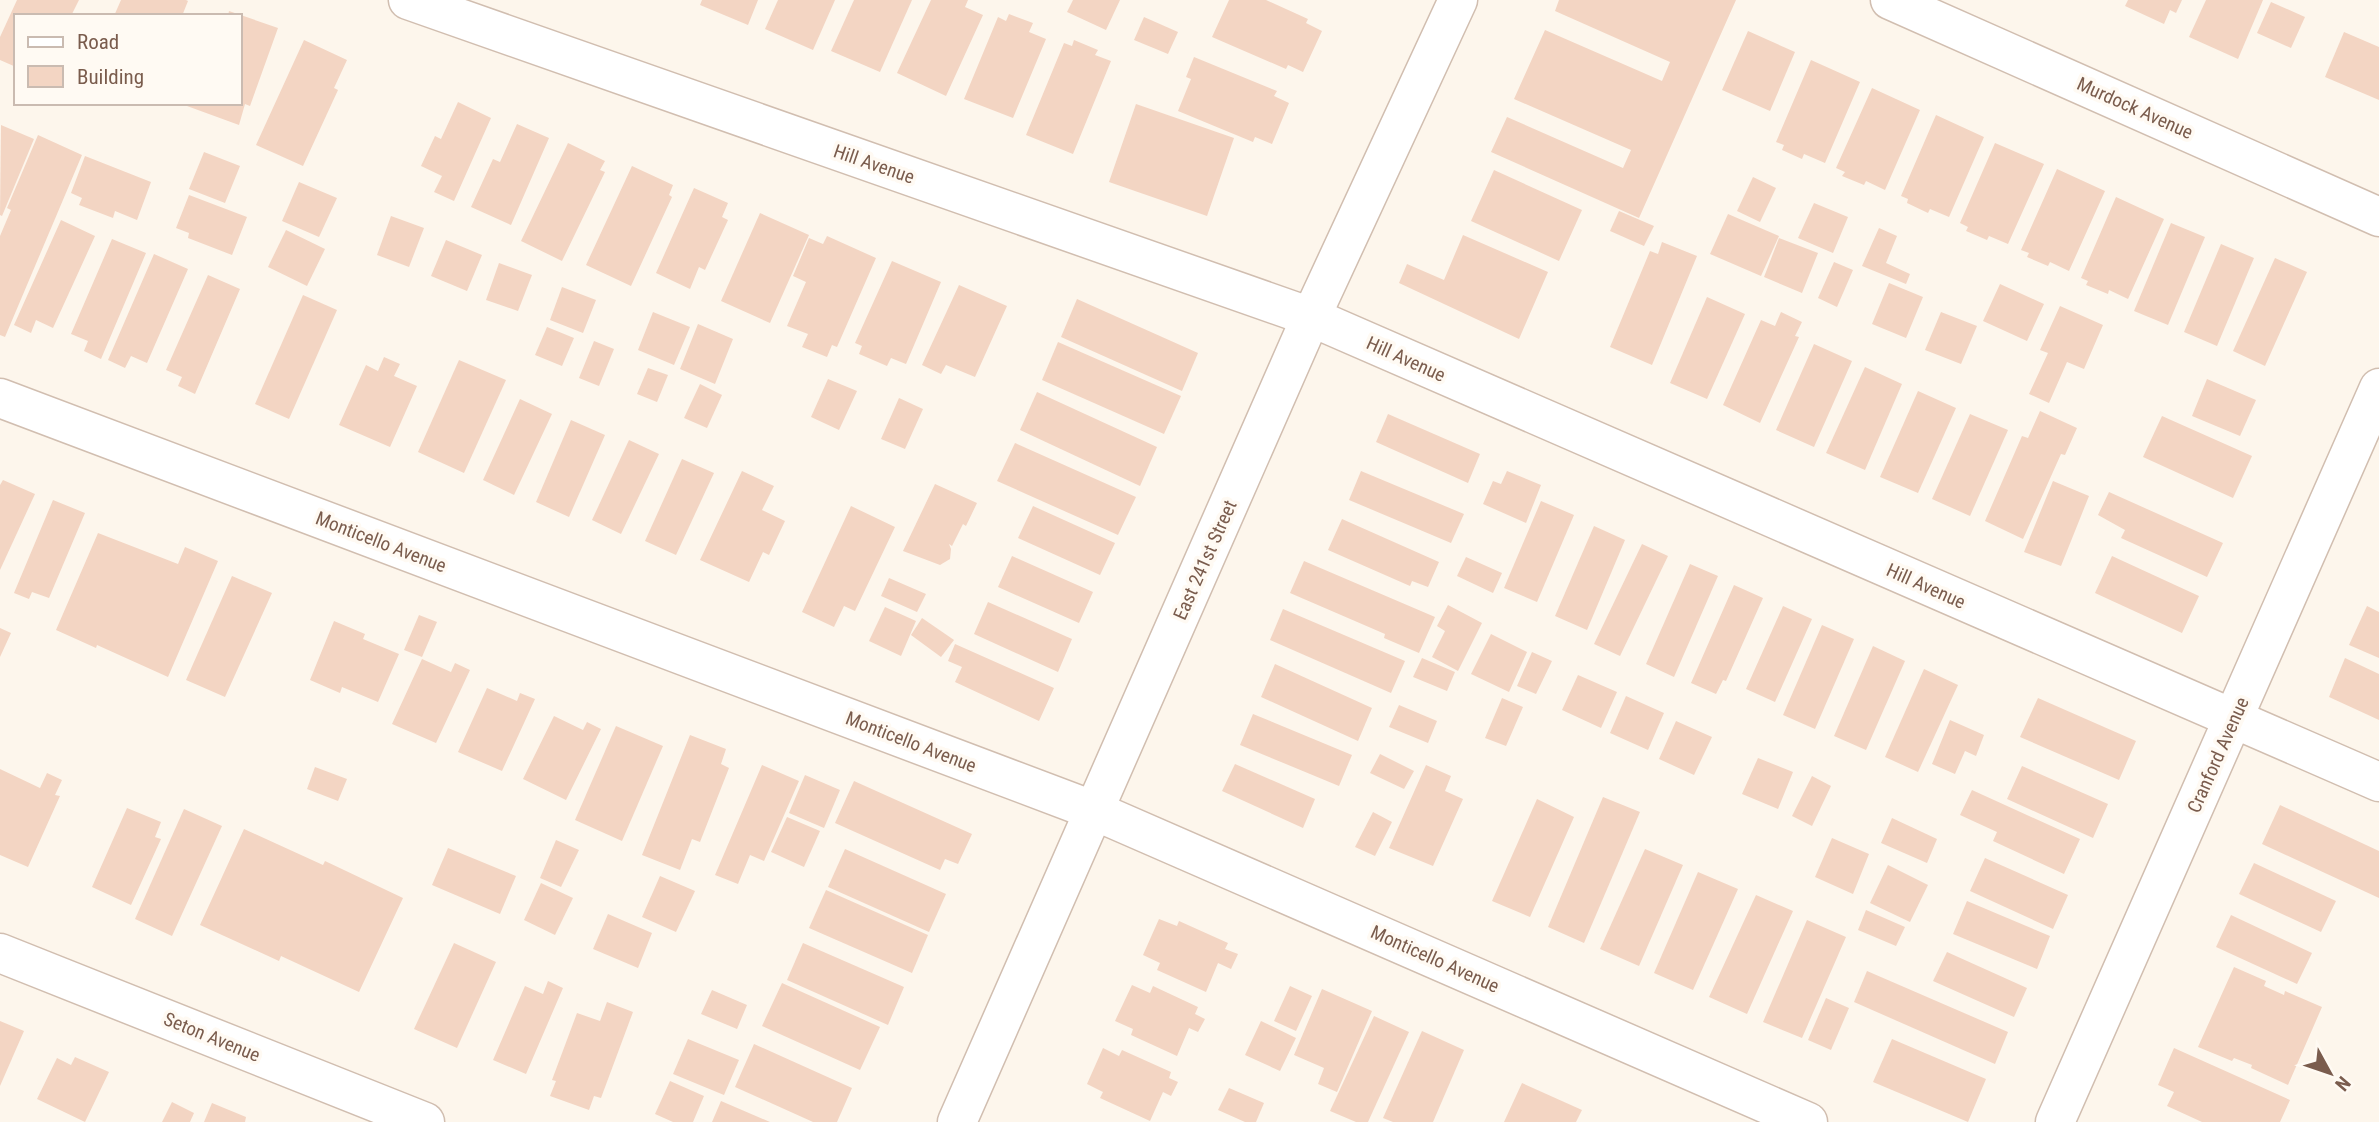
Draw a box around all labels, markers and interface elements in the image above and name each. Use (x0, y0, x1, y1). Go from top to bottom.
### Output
legend (14, 14, 242, 105)
text: Road (77, 30, 119, 54)
text: Building (77, 65, 144, 89)
street label: Murdock Avenue (2073, 72, 2197, 144)
street label: Hill Avenue (831, 139, 918, 189)
street label: Hill Avenue (1363, 331, 1449, 387)
street label: East 241st Street (1168, 497, 1242, 623)
street label: Monticello Avenue (312, 507, 450, 578)
street label: Hill Avenue (1883, 558, 1969, 614)
street label: Cranford Avenue (2182, 694, 2254, 816)
street label: Monticello Avenue (842, 707, 980, 778)
street label: Monticello Avenue (1367, 920, 1503, 998)
street label: Seton Avenue (160, 1007, 264, 1067)
north arrow (2295, 1038, 2365, 1108)
text: N (2330, 1072, 2355, 1095)

